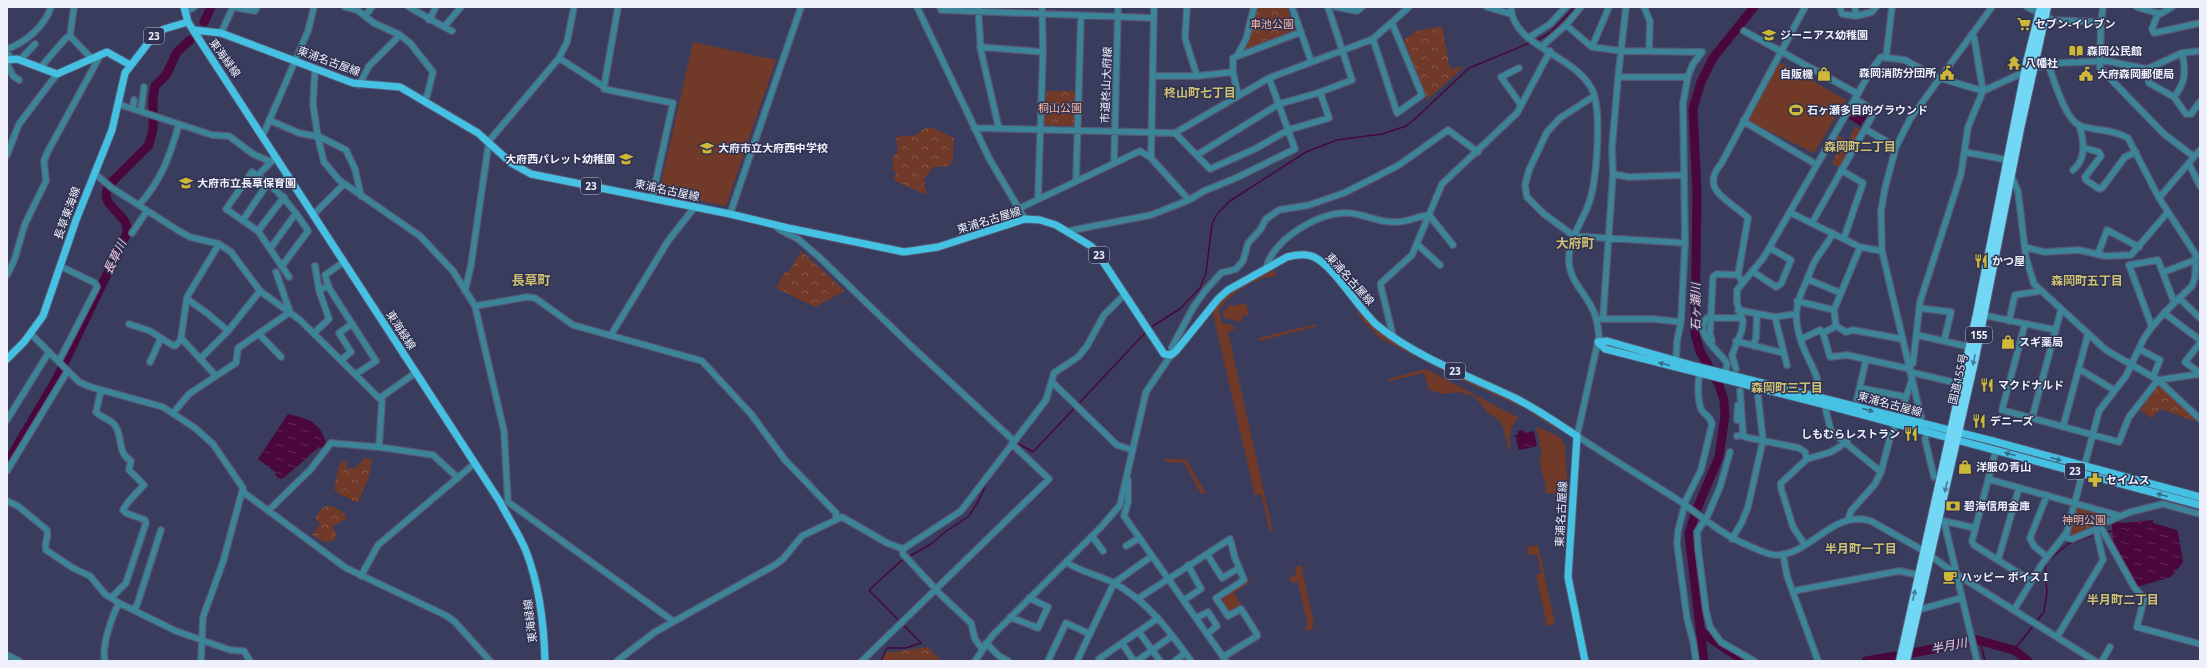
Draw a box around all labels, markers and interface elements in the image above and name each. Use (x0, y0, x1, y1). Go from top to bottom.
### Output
park label: 車池公園 (1250, 16, 1294, 31)
supermarket icon: セブン-イレブン (2016, 16, 2032, 32)
place label: セブン-イレブン (2035, 16, 2116, 31)
school or university icon: ジーニアス幼稚園 (1761, 27, 1777, 43)
place label: ジーニアス幼稚園 (1780, 27, 1868, 42)
road number: 23 (144, 28, 164, 44)
street label: 東海緑線 (206, 35, 244, 80)
street label: 東浦名古屋線 (296, 42, 363, 79)
library icon: 森岡公民館 (2068, 43, 2084, 59)
place label: 森岡公民館 (2087, 43, 2142, 58)
street label: 市道柊山大府線 (1097, 46, 1114, 124)
temple icon: 八幡社 (2006, 55, 2022, 71)
place label: 八幡社 (2025, 55, 2058, 70)
place label: 森岡消防分団所 (1859, 65, 1936, 80)
public building icon: 森岡消防分団所 (1939, 65, 1955, 81)
place label: 自販機 (1780, 66, 1813, 81)
shop icon: 自販機 (1816, 66, 1832, 82)
public building icon: 大府森岡郵便局 (2078, 66, 2094, 82)
place label: 大府森岡郵便局 (2097, 66, 2174, 81)
district label: 柊山町七丁目 (1164, 84, 1236, 101)
park label: 桐山公園 (1038, 100, 1082, 115)
sports icon: 石ヶ瀬多目的グラウンド (1788, 102, 1804, 118)
place label: 石ヶ瀬多目的グラウンド (1807, 102, 1928, 117)
district label: 森岡町二丁目 (1824, 138, 1896, 155)
school or university icon: 大府市立大府西中学校 (699, 140, 715, 156)
place label: 大府市立大府西中学校 (718, 140, 828, 155)
place label: 大府西パレット幼稚園 (505, 151, 615, 166)
school or university icon: 大府西パレット幼稚園 (618, 151, 634, 167)
school or university icon: 大府市立長草保育園 (178, 175, 194, 191)
place label: 大府市立長草保育園 (197, 175, 296, 190)
street label: 東浦名古屋線 (633, 175, 701, 204)
road number: 23 (581, 178, 601, 194)
street label: 長草東海線 (50, 184, 83, 241)
street label: 東浦名古屋線 (955, 203, 1023, 236)
district label: 大府町 (1555, 234, 1595, 252)
water label: 長草川 (99, 235, 131, 277)
road number: 23 (1089, 247, 1109, 263)
street label: 東浦名古屋線 (1323, 249, 1378, 308)
restaurant icon: かつ屋 (1973, 253, 1989, 269)
place label: かつ屋 (1992, 253, 2025, 268)
district label: 長草町 (511, 271, 551, 289)
district label: 森岡町五丁目 (2051, 272, 2123, 289)
water label: 石ヶ瀬川 (1687, 281, 1704, 331)
street label: 東海緑線 (383, 307, 420, 352)
road number: 155 (1966, 327, 1992, 343)
shop icon: スギ薬局 (2000, 334, 2016, 350)
place label: スギ薬局 (2019, 334, 2063, 349)
street label: 国道155号 (1944, 352, 1971, 406)
one-way arrow (1971, 354, 1977, 367)
one-way arrow (1658, 361, 1670, 367)
road number: 23 (1445, 363, 1465, 379)
restaurant icon: マクドナルド (1979, 377, 1995, 393)
place label: マクドナルド (1998, 377, 2064, 392)
district label: 森岡町三丁目 (1751, 379, 1823, 396)
street label: 東浦名古屋線 (1856, 388, 1924, 419)
one-way arrow (1863, 407, 1875, 413)
restaurant icon: デニーズ (1971, 413, 1987, 429)
place label: デニーズ (1990, 413, 2033, 428)
place label: しもむらレストラン (1801, 426, 1900, 441)
restaurant icon: しもむらレストラン (1903, 426, 1919, 442)
one-way arrow (2003, 451, 2015, 457)
one-way arrow (2050, 456, 2062, 462)
shop icon: 洋服の青山 (1957, 459, 1973, 475)
place label: 洋服の青山 (1976, 459, 2031, 474)
road number: 23 (2065, 463, 2085, 479)
pharmacy icon: セイムス (2087, 472, 2103, 488)
place label: セイムス (2106, 472, 2150, 487)
street label: 東浦名古屋線 (1551, 481, 1570, 547)
one-way arrow (1942, 481, 1948, 493)
one-way arrow (2156, 491, 2169, 497)
bank icon: 碧海信用金庫 (1945, 498, 1961, 514)
place label: 碧海信用金庫 (1964, 498, 2030, 513)
park label: 神明公園 (2062, 512, 2106, 527)
district label: 半月町一丁目 (1825, 540, 1897, 557)
cafe icon: ハッピー ボイス I (1942, 569, 1958, 585)
place label: ハッピー ボイス I (1961, 569, 2048, 584)
one-way arrow (1911, 589, 1917, 602)
district label: 半月町二丁目 (2087, 591, 2159, 608)
street label: 東海緑線 (519, 598, 540, 644)
water label: 半月川 (1930, 633, 1970, 657)

